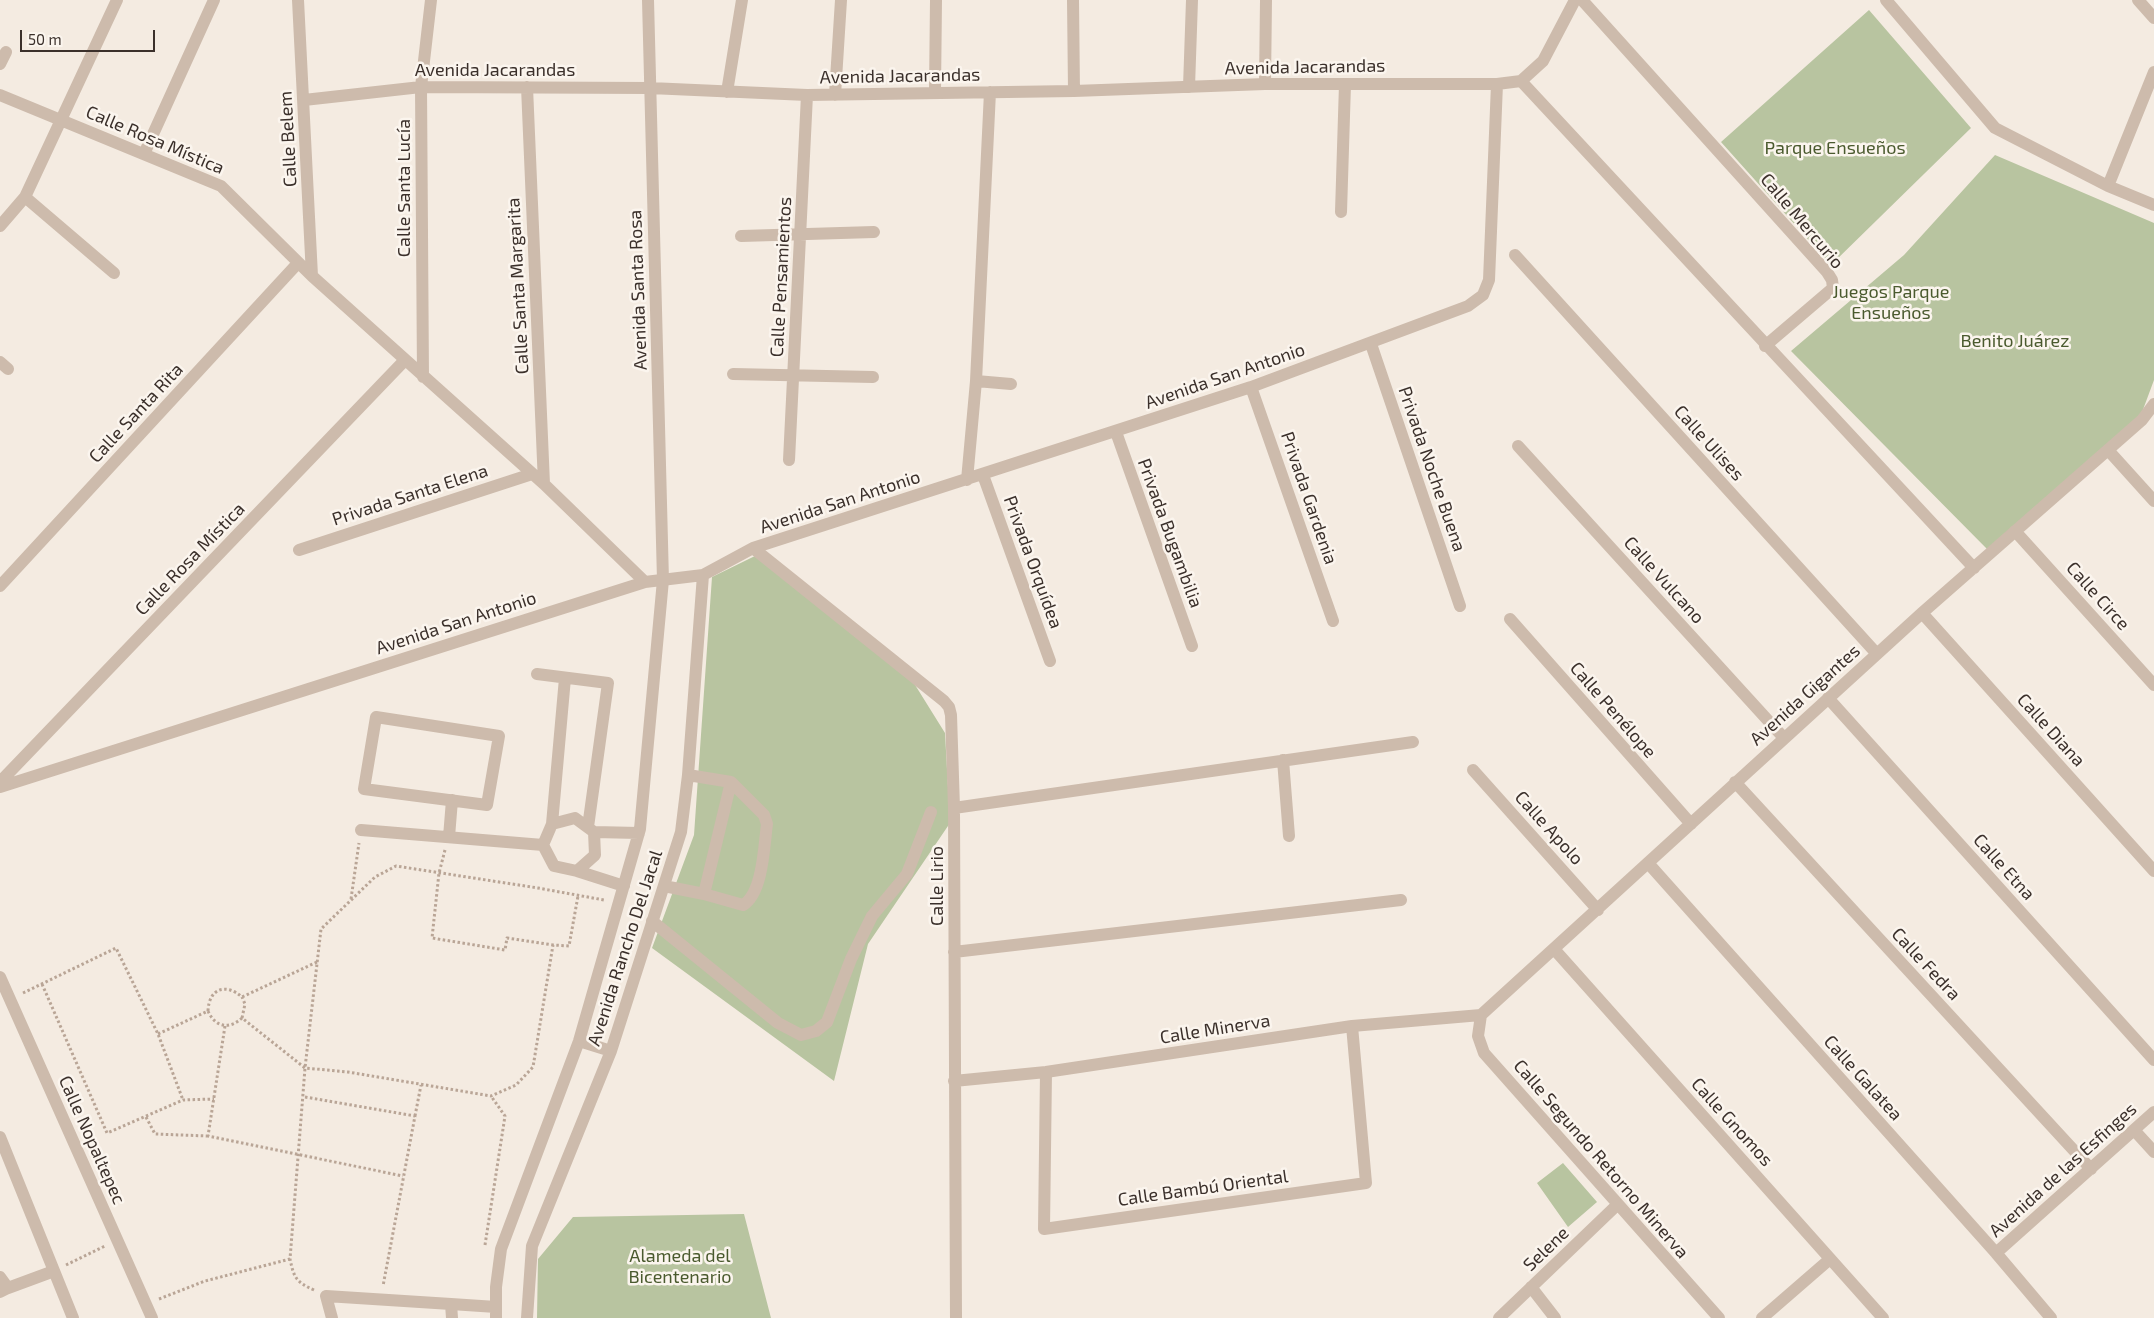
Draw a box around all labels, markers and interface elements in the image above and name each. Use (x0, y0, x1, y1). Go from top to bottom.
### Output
scale bar (22, 20, 158, 52)
text: 50 m (28, 30, 62, 48)
street label: Avenida Jacarandas (1224, 55, 1386, 79)
street label: Avenida Jacarandas (415, 59, 575, 81)
street label: Avenida Jacarandas (819, 64, 981, 88)
street label: Calle Belem (275, 90, 301, 188)
street label: Calle Rosa Mística (83, 101, 227, 179)
street label: Calle Santa Lucía (393, 119, 415, 257)
park label: Parque Ensueños (1764, 137, 1906, 159)
street label: Calle Mercurio (1756, 169, 1848, 273)
street label: Calle Pensamientos (766, 196, 796, 358)
street label: Calle Santa Margarita (503, 197, 533, 375)
street label: Avenida Santa Rosa (624, 209, 652, 371)
park label: Juegos Parque Ensueños (1832, 281, 1950, 324)
park label: Benito Juárez (1961, 330, 2069, 352)
street label: Avenida San Antonio (1142, 339, 1308, 413)
street label: Calle Santa Rita (84, 359, 188, 467)
street label: Privada Noche Buena (1394, 384, 1470, 554)
street label: Calle Ulises (1669, 401, 1749, 485)
street label: Privada Gardenia (1276, 429, 1342, 567)
street label: Privada Bugambilia (1133, 455, 1207, 611)
street label: Privada Santa Elena (329, 460, 491, 530)
street label: Avenida San Antonio (757, 466, 923, 538)
street label: Privada Orquídea (999, 493, 1067, 631)
street label: Calle Rosa Mística (131, 498, 249, 620)
street label: Calle Vulcano (1619, 532, 1709, 628)
street label: Calle Circe (2062, 557, 2134, 635)
street label: Avenida San Antonio (373, 587, 539, 659)
street label: Avenida Gigantes (1745, 640, 1865, 750)
street label: Calle Penélope (1565, 657, 1661, 763)
street label: Calle Diana (2012, 689, 2090, 771)
street label: Calle Apolo (1510, 787, 1588, 869)
street label: Calle Etna (1969, 829, 2039, 905)
street label: Calle Lirio (926, 846, 948, 926)
street label: Avenida Rancho Del Jacal (583, 847, 667, 1049)
street label: Calle Fedra (1887, 923, 1965, 1005)
street label: Calle Minerva (1158, 1010, 1272, 1048)
street label: Calle Galatea (1819, 1031, 1907, 1125)
street label: Calle Segundo Retorno Minerva (1509, 1055, 1693, 1263)
street label: Calle Nopaltepec (54, 1072, 130, 1208)
street label: Calle Gnomos (1687, 1073, 1777, 1171)
street label: Avenida de las Esfinges (1985, 1098, 2141, 1242)
street label: Calle Bambú Oriental (1116, 1165, 1290, 1211)
street label: Selene (1519, 1222, 1573, 1276)
park label: Alameda del Bicentenario (628, 1245, 732, 1288)

